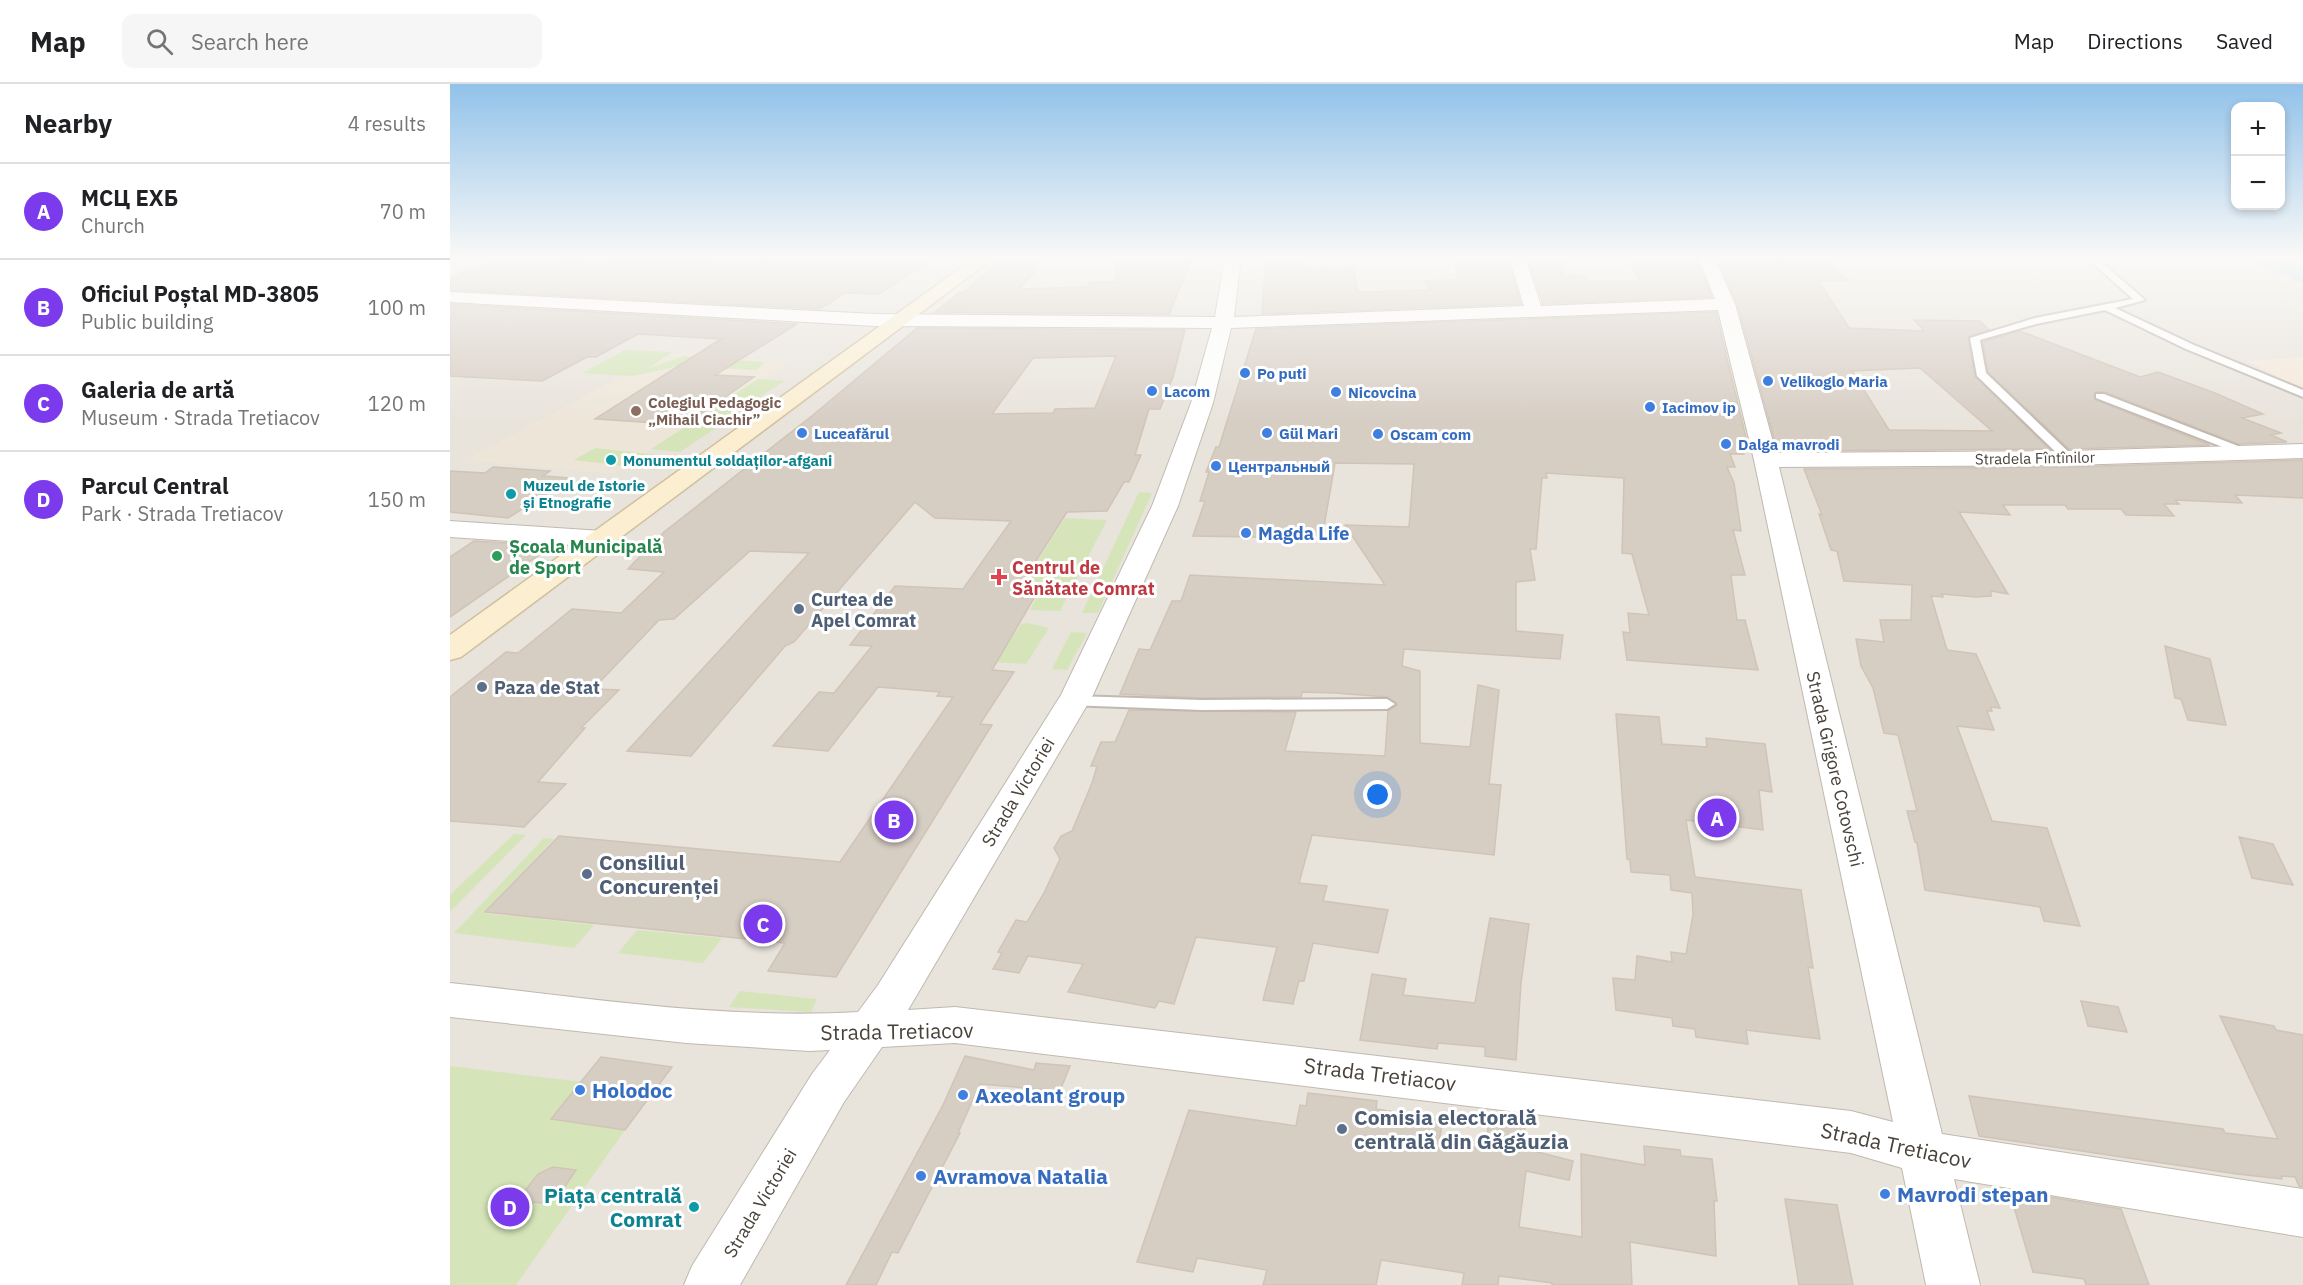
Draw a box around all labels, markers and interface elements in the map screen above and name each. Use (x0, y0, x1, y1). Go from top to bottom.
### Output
search box (122, 14, 542, 68)
text: Map (30, 23, 86, 60)
icon: search (143, 25, 176, 58)
text: Search here (191, 27, 309, 56)
text: Map (2014, 27, 2054, 55)
text: Directions (2087, 27, 2183, 55)
text: Saved (2216, 27, 2273, 55)
map controls (2231, 102, 2285, 210)
button: + (2231, 102, 2285, 156)
text: Nearby (24, 106, 112, 140)
text: 4 results (348, 110, 426, 137)
button: − (2231, 156, 2285, 210)
text: МСЦ ЕХБ (81, 183, 178, 212)
text: A (37, 198, 50, 225)
text: 70 m (380, 198, 426, 225)
text: Church (81, 212, 145, 239)
text: Oficiul Poștal MD-3805 (81, 279, 319, 308)
text: B (37, 294, 50, 321)
text: 100 m (368, 294, 426, 321)
text: Public building (81, 308, 213, 335)
place label: Po puti (1257, 364, 1307, 383)
marker: Po puti (1238, 366, 1252, 380)
place label: Velikoglo Maria (1780, 372, 1888, 391)
marker: Velikoglo Maria (1761, 374, 1775, 388)
text: Galeria de artă (81, 375, 235, 404)
place label: Lacom (1164, 382, 1210, 401)
place label: Nicovcina (1348, 383, 1417, 402)
marker: Lacom (1145, 384, 1159, 398)
marker: Nicovcina (1329, 385, 1343, 399)
text: C (37, 390, 50, 417)
text: 120 m (368, 390, 426, 417)
place label: Colegiul Pedagogic „Mihail Ciachir” (648, 393, 782, 429)
place label: Iacimov ip (1662, 398, 1736, 417)
marker: Iacimov ip (1643, 400, 1657, 414)
text: Museum · Strada Tretiacov (81, 404, 320, 431)
marker: Colegiul Pedagogic „Mihail Ciachir” (629, 404, 643, 418)
place label: Luceafărul (814, 424, 889, 443)
place label: Gül Mari (1279, 424, 1338, 443)
place label: Oscam com (1390, 425, 1471, 444)
marker: Luceafărul (795, 426, 809, 440)
marker: Gül Mari (1260, 426, 1274, 440)
marker: Oscam com (1371, 427, 1385, 441)
place label: Dalga mavrodi (1738, 435, 1840, 454)
marker: Dalga mavrodi (1719, 437, 1733, 451)
street label: Stradela Fîntînilor (1975, 447, 2096, 469)
place label: Monumentul soldaților-afgani (623, 451, 832, 470)
marker: Monumentul soldaților-afgani (604, 453, 618, 467)
place label: Центральный (1228, 457, 1330, 476)
marker: Центральный (1209, 459, 1223, 473)
text: Parcul Central (81, 471, 229, 500)
place label: Muzeul de Istorie și Etnografie (523, 476, 645, 512)
text: D (37, 486, 50, 513)
text: 150 m (368, 486, 426, 513)
marker: Muzeul de Istorie și Etnografie (504, 487, 518, 501)
text: Park · Strada Tretiacov (81, 500, 283, 527)
place label: Magda Life (1258, 522, 1349, 545)
marker: Magda Life (1239, 526, 1253, 540)
place label: Școala Municipală de Sport (509, 535, 662, 579)
marker: Școala Municipală de Sport (490, 549, 504, 563)
place label: Centrul de Sănătate Comrat (1012, 556, 1155, 600)
marker: Centrul de Sănătate Comrat (990, 568, 1008, 586)
place label: Curtea de Apel Comrat (811, 588, 916, 632)
marker: Curtea de Apel Comrat (792, 602, 806, 616)
street label: Strada Grigore Cotovschi (1801, 669, 1869, 869)
place label: Paza de Stat (494, 676, 600, 699)
marker: Paza de Stat (475, 680, 489, 694)
street label: Strada Victoriei (976, 733, 1060, 851)
your location (1363, 780, 1392, 809)
pin: A (1698, 796, 1736, 840)
pin: B (874, 798, 914, 842)
place label: Consiliul Concurenței (599, 848, 719, 900)
marker: Consiliul Concurenței (580, 867, 594, 881)
pin: C (744, 902, 782, 946)
street label: Strada Tretiacov (820, 1016, 974, 1046)
street label: Strada Tretiacov (1302, 1051, 1458, 1097)
place label: Holodoc (592, 1076, 673, 1104)
place label: Axeolant group (975, 1081, 1125, 1109)
marker: Holodoc (573, 1083, 587, 1097)
marker: Axeolant group (956, 1088, 970, 1102)
place label: Comisia electorală centrală din Găgăuzia (1354, 1103, 1569, 1155)
street label: Strada Tretiacov (1818, 1115, 1974, 1175)
marker: Comisia electorală centrală din Găgăuzia (1335, 1122, 1349, 1136)
street label: Strada Victoriei (718, 1144, 802, 1262)
place label: Avramova Natalia (933, 1162, 1108, 1190)
marker: Avramova Natalia (914, 1169, 928, 1183)
place label: Mavrodi stepan (1897, 1180, 2049, 1208)
place label: Piața centrală Comrat (544, 1181, 682, 1233)
pin: D (490, 1184, 530, 1230)
marker: Mavrodi stepan (1878, 1187, 1892, 1201)
marker: Piața centrală Comrat (687, 1200, 701, 1214)

